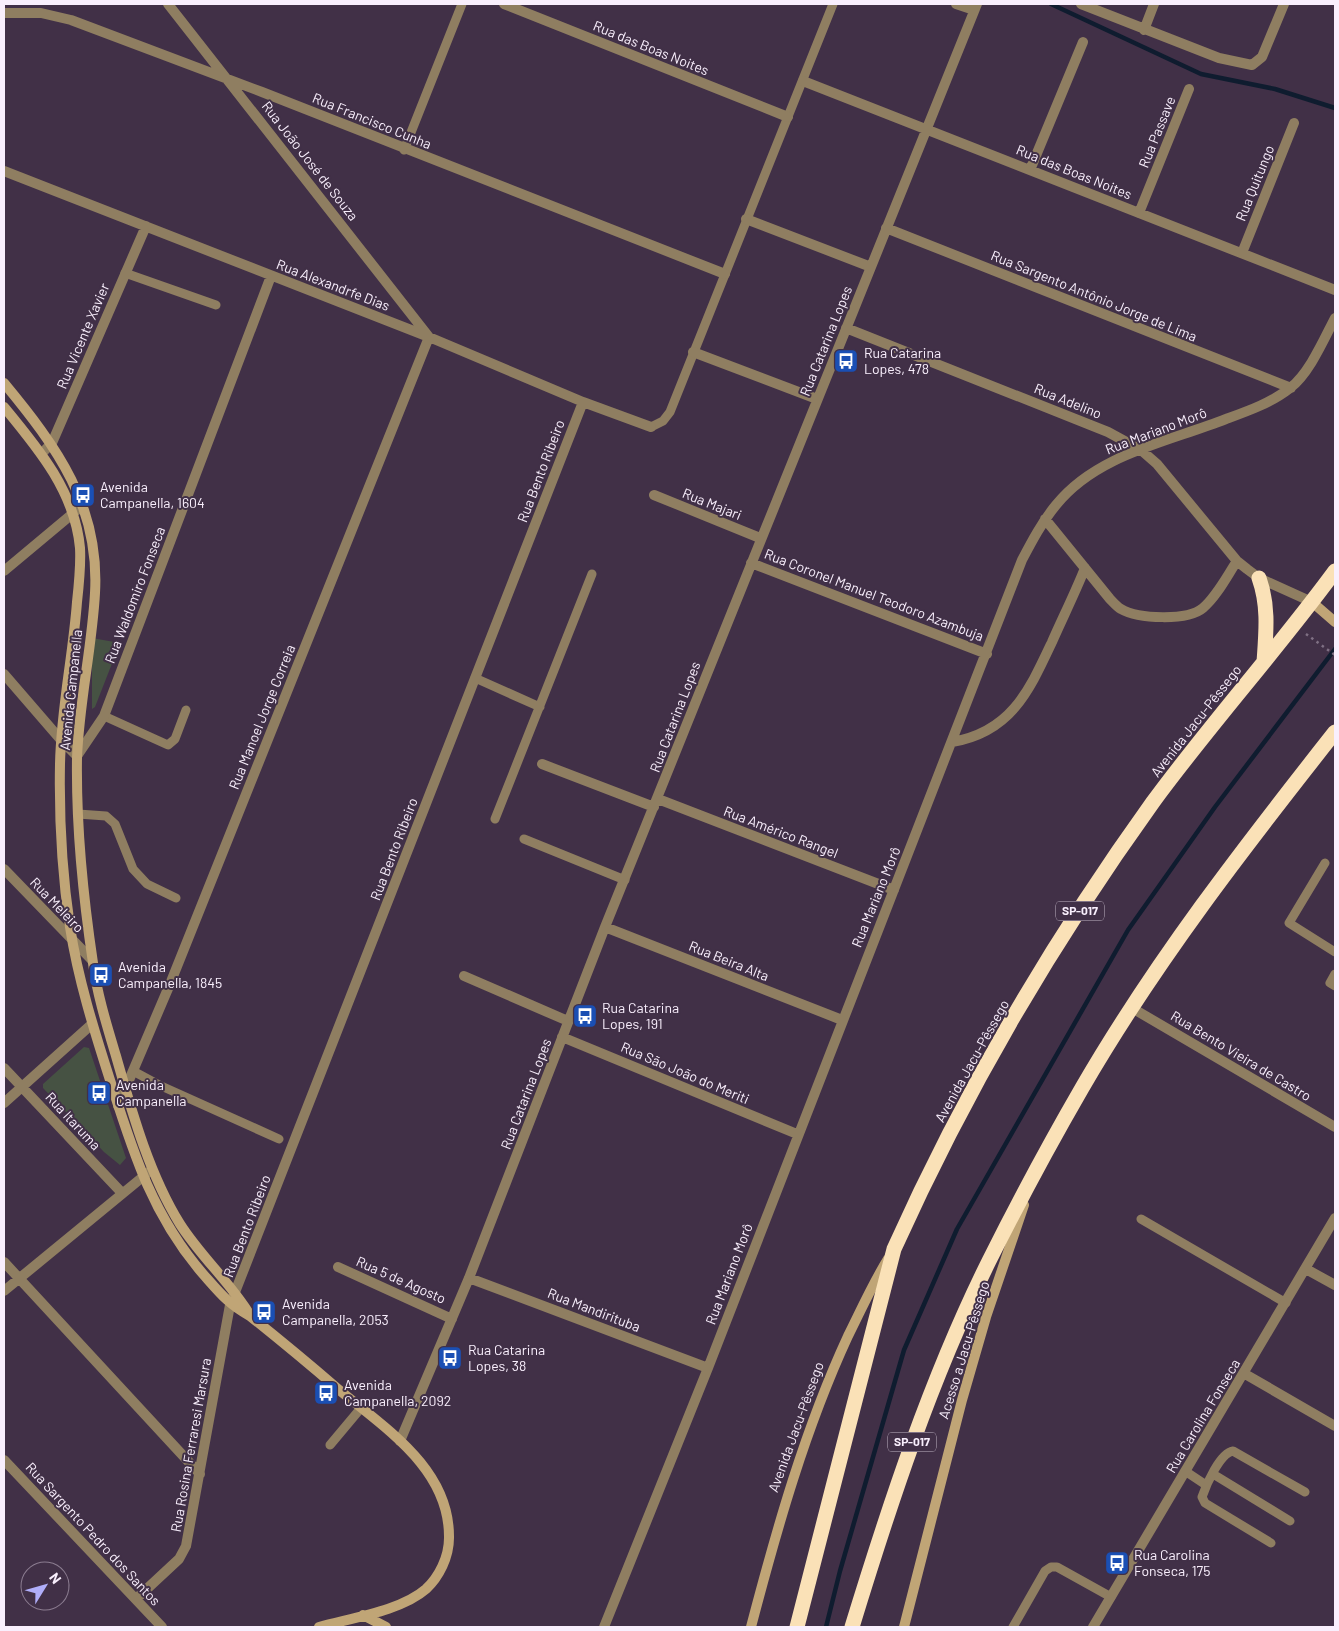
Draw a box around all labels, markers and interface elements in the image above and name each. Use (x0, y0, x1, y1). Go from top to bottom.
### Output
street label: Rua das Boas Noites (591, 17, 712, 79)
street label: Rua Francisco Cunha (310, 89, 434, 152)
street label: Rua Passave (1134, 94, 1179, 170)
street label: Rua João José de Souza (259, 98, 362, 224)
street label: Rua das Boas Noites (1014, 141, 1135, 203)
street label: Rua Quitungo (1232, 142, 1277, 223)
street label: Rua Sargento Antônio Jorge de Lima (989, 246, 1200, 345)
street label: Rua Alexandrfe Dias (274, 255, 392, 314)
street label: Rua Vicente Xavier (53, 280, 112, 391)
street label: Rua Catarina Lopes (796, 283, 855, 398)
place label: Rua Catarina Lopes, 478 (864, 344, 941, 377)
bus stop icon: Rua Catarina Lopes, 478 (833, 348, 859, 374)
street label: Rua Adelino (1032, 379, 1104, 422)
street label: Rua Mariano Morô (1103, 403, 1209, 458)
street label: Rua Bento Ribeiro (513, 417, 568, 525)
place label: Avenida Campanella, 1604 (100, 478, 205, 511)
bus stop icon: Avenida Campanella, 1604 (70, 482, 96, 508)
street label: Rua Majari (680, 484, 744, 523)
street label: Rua Waldomiro Fonseca (101, 524, 168, 666)
street label: Rua Coronel Manuel Teodoro Azambuja (762, 545, 986, 644)
street label: Avenida Campanella (56, 629, 85, 751)
street label: Rua Manoel Jorge Correia (225, 642, 298, 792)
street label: Rua Catarina Lopes (646, 659, 704, 775)
street label: Avenida Jacu-Pêssego (1147, 661, 1245, 780)
street label: Rua Bento Ribeiro (366, 795, 421, 903)
street label: Rua Américo Rangel (722, 802, 841, 861)
street label: Rua Mariano Morô (848, 844, 903, 950)
street label: Rua Meleiro (27, 873, 88, 936)
road number: SP-017 (1056, 901, 1104, 920)
street label: Rua Beira Alta (687, 937, 772, 984)
place label: Avenida Campanella, 1845 (118, 958, 222, 991)
bus stop icon: Avenida Campanella, 1845 (88, 962, 114, 988)
street label: Avenida Jacu-Pêssego (931, 997, 1012, 1125)
place label: Rua Catarina Lopes, 191 (602, 999, 679, 1032)
bus stop icon: Rua Catarina Lopes, 191 (572, 1003, 598, 1029)
street label: Rua Bento Vieira de Castro (1168, 1007, 1315, 1104)
street label: Rua Catarina Lopes (497, 1036, 555, 1152)
street label: Rua São João do Meriti (618, 1038, 752, 1107)
place label: Avenida Campanella (116, 1076, 187, 1109)
bus stop icon: Avenida Campanella (86, 1080, 112, 1106)
street label: Rua Itaruma (42, 1088, 105, 1153)
street label: Rua Bento Ribeiro (219, 1172, 274, 1280)
street label: Rua Mariano Morô (701, 1221, 756, 1327)
street label: Rua 5 de Agosto (354, 1252, 449, 1307)
street label: Acesso a Jacu-Pêssego (934, 1279, 993, 1421)
street label: Rua Mandirituba (545, 1284, 643, 1335)
place label: Avenida Campanella, 2053 (282, 1295, 389, 1328)
bus stop icon: Avenida Campanella, 2053 (251, 1299, 277, 1325)
place label: Rua Catarina Lopes, 38 (468, 1341, 545, 1374)
bus stop icon: Rua Catarina Lopes, 38 (437, 1345, 463, 1371)
street label: Rua Carolina Fonseca (1162, 1356, 1243, 1476)
street label: Rua Rosina Ferraresi Marsura (167, 1357, 214, 1533)
street label: Avenida Jacu-Pêssego (764, 1359, 827, 1494)
place label: Avenida Campanella, 2092 (344, 1376, 451, 1409)
bus stop icon: Avenida Campanella, 2092 (313, 1380, 339, 1406)
road number: SP-017 (888, 1432, 936, 1451)
street label: Rua Sargento Pedro dos Santos (23, 1459, 164, 1609)
place label: Rua Carolina Fonseca, 175 (1134, 1546, 1210, 1579)
bus stop icon: Rua Carolina Fonseca, 175 (1104, 1550, 1130, 1576)
north arrow (20, 1561, 70, 1611)
text: N (46, 1569, 65, 1587)

